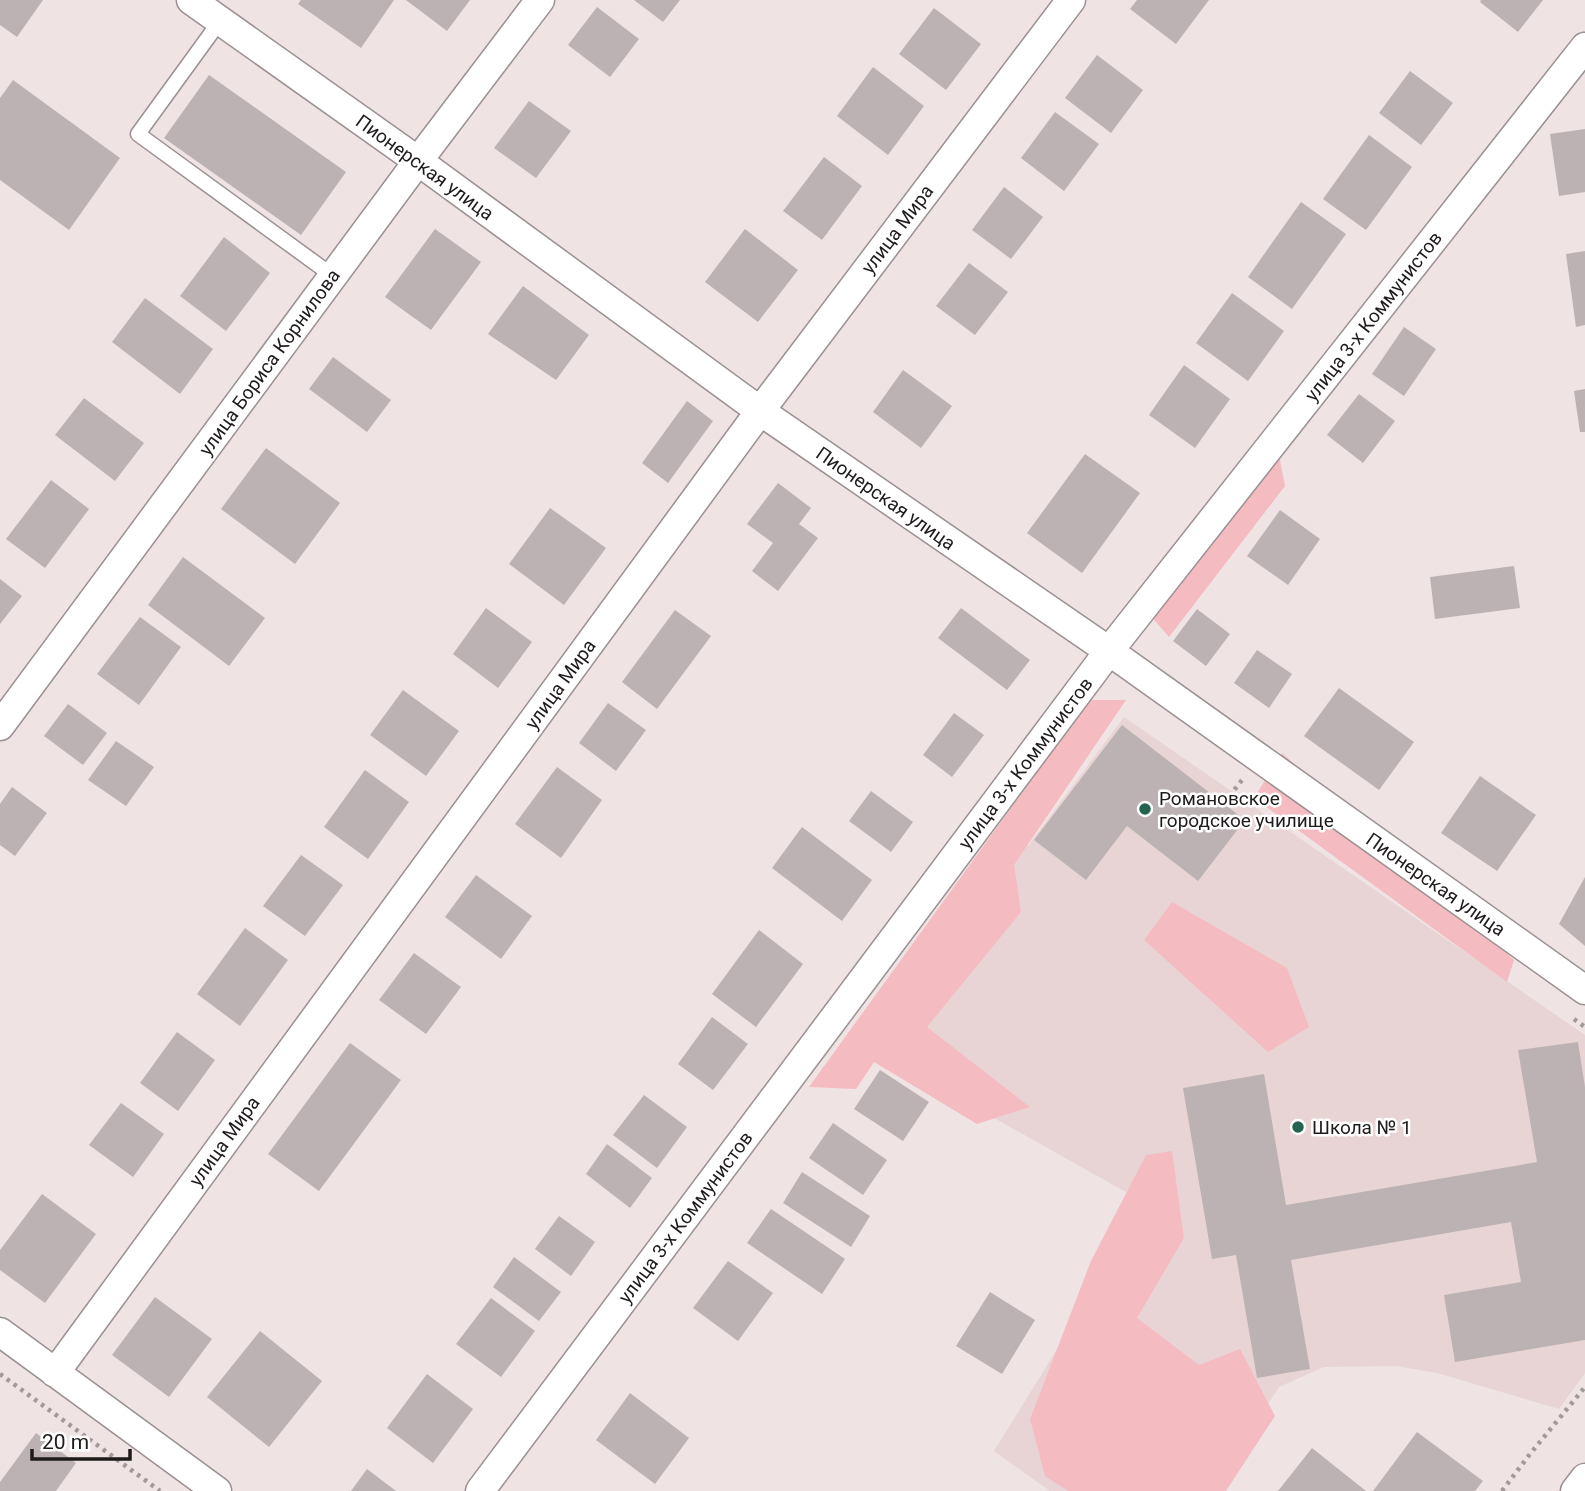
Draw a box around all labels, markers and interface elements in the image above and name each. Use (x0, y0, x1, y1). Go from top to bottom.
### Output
street label: Пионерская улица (351, 110, 498, 225)
street label: улица Мира (856, 180, 938, 278)
street label: улица 3-х Коммунистов (1300, 227, 1447, 406)
street label: улица Бориса Корнилова (194, 265, 345, 460)
street label: Пионерская улица (812, 442, 960, 555)
street label: улица Мира (520, 635, 601, 734)
street label: улица 3-х Коммунистов (953, 673, 1098, 854)
place label: Романовское городское училище (1159, 787, 1334, 832)
marker: Романовское городское училище (1137, 801, 1153, 817)
street label: Пионерская улица (1362, 828, 1510, 941)
street label: улица Мира (184, 1092, 265, 1191)
place label: Школа № 1 (1312, 1116, 1412, 1139)
marker: Школа № 1 (1290, 1119, 1306, 1135)
street label: улица 3-х Коммунистов (613, 1127, 758, 1308)
scale bar (32, 1418, 130, 1462)
text: 20 m (42, 1430, 89, 1454)

